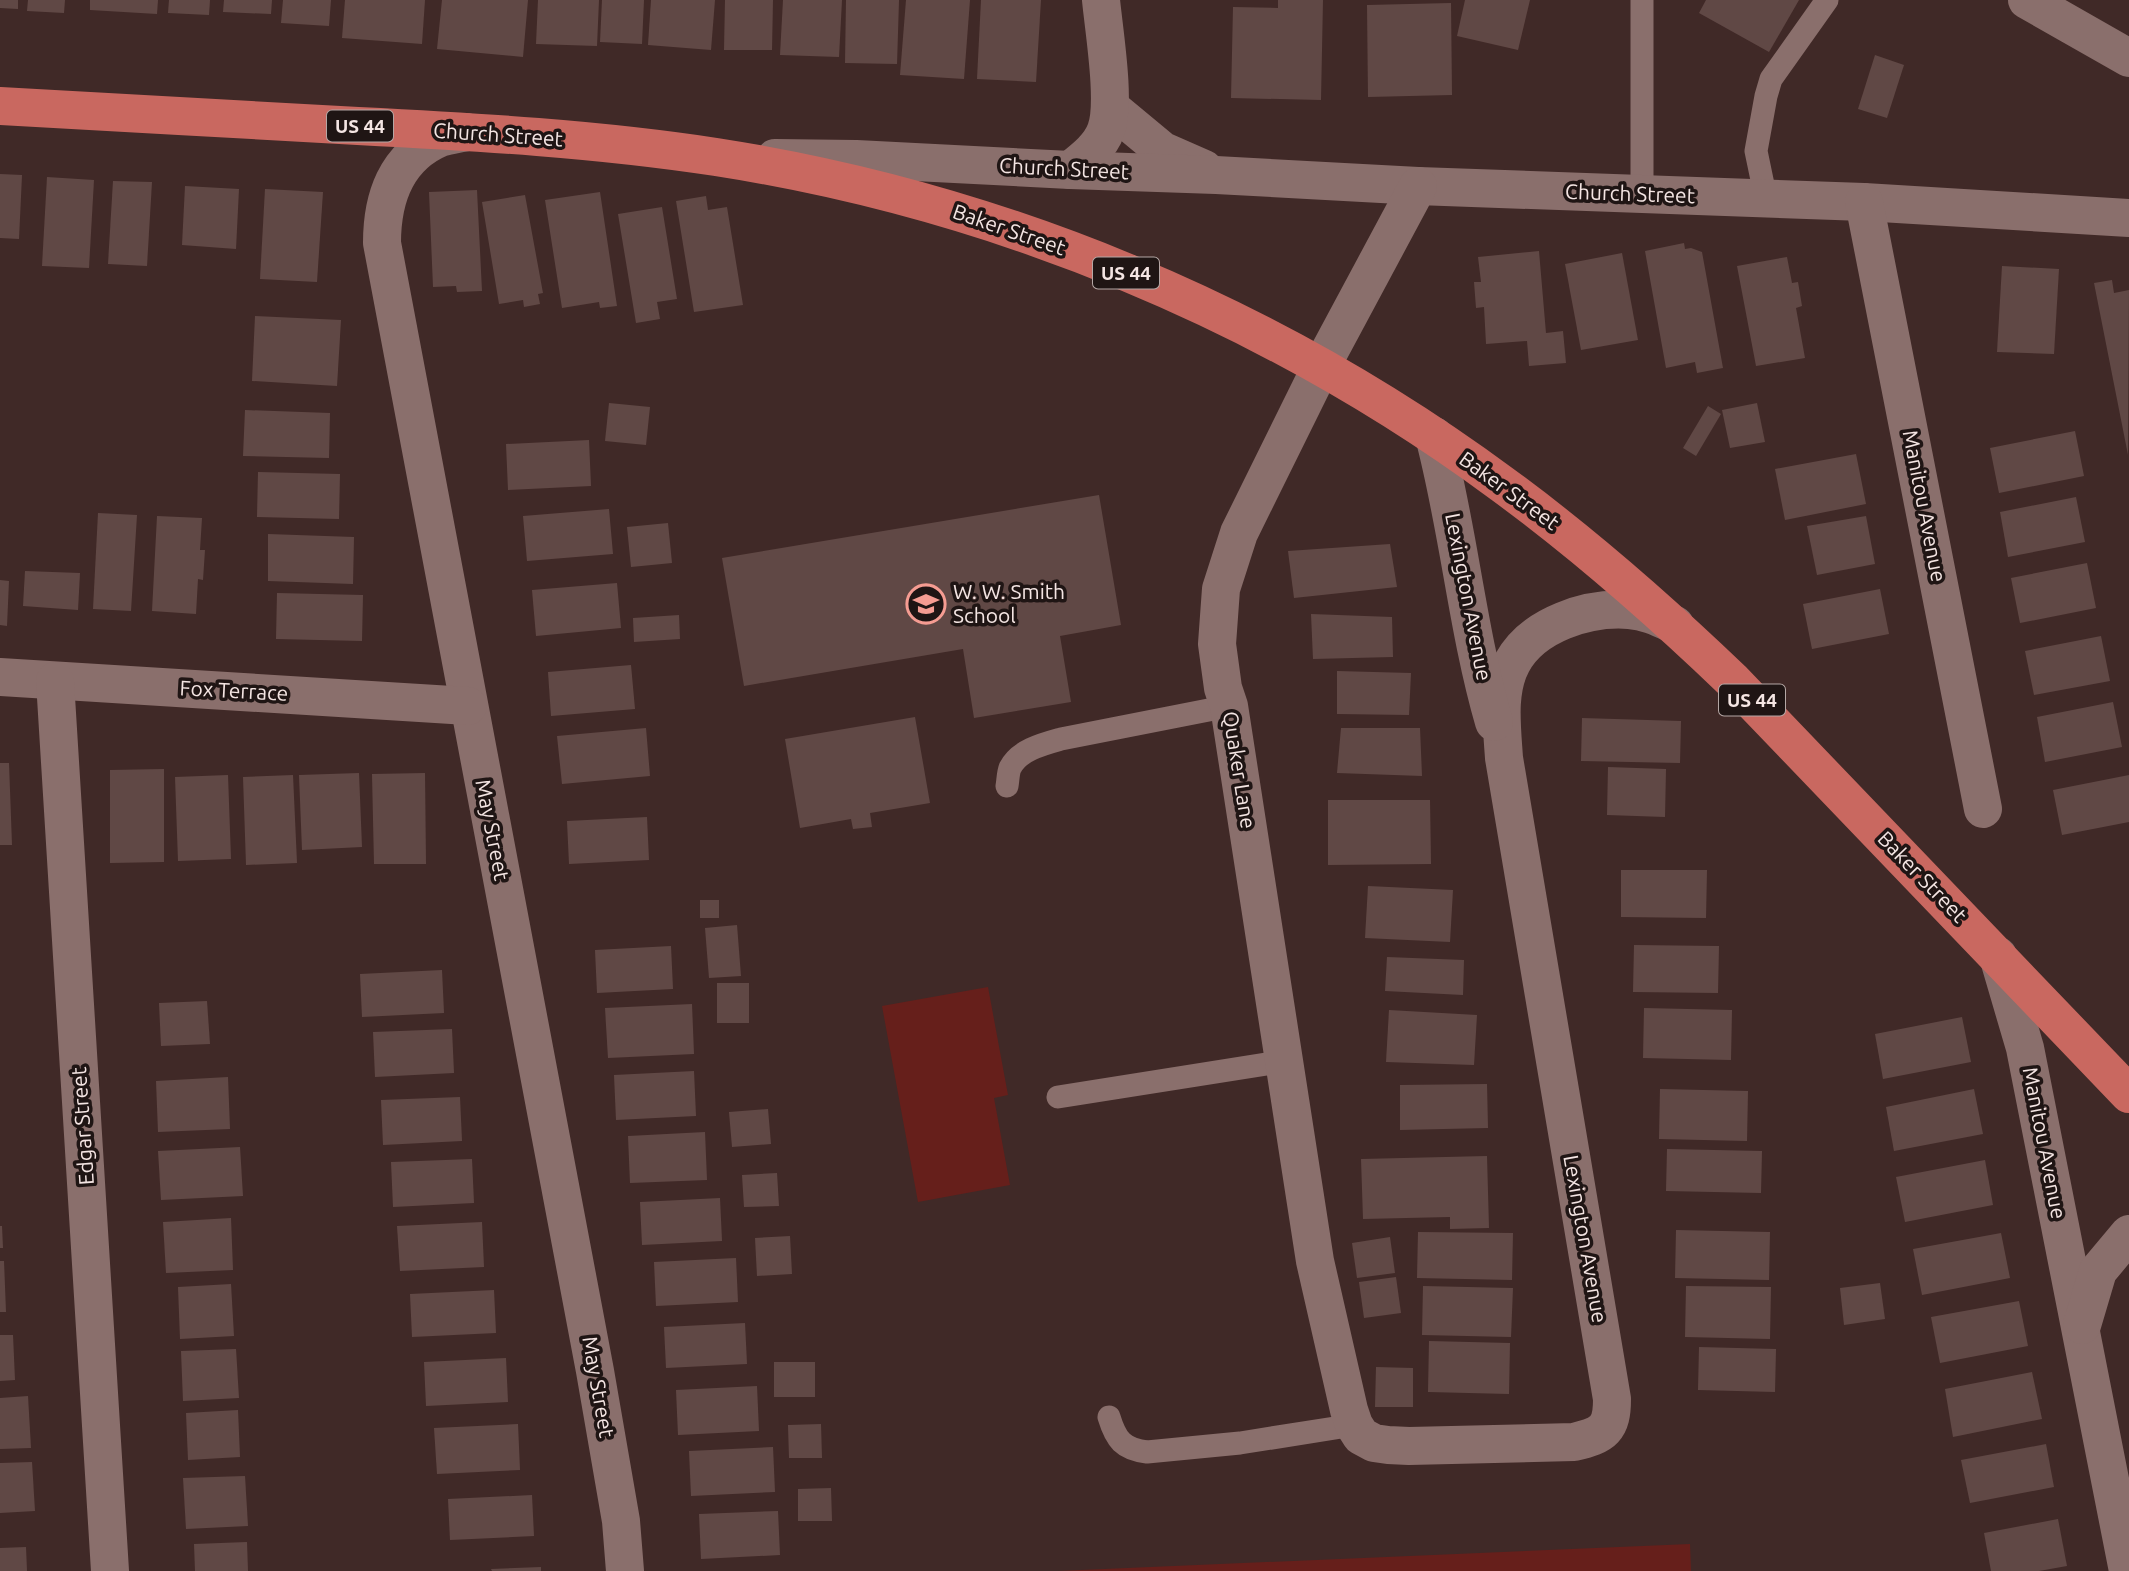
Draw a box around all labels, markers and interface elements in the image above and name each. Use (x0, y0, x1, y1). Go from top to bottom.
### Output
road number: US 44 (327, 110, 393, 142)
street label: Church Street (432, 117, 564, 151)
street label: Church Street (999, 153, 1130, 183)
street label: Church Street (1565, 179, 1695, 207)
street label: Baker Street (950, 199, 1069, 260)
road number: US 44 (1093, 258, 1159, 288)
street label: Manitou Avenue (1898, 428, 1951, 584)
street label: Baker Street (1455, 446, 1564, 534)
street label: Lexington Avenue (1441, 511, 1497, 683)
place label: W. W. Smith School (953, 579, 1065, 627)
school or university icon: W. W. Smith School (905, 583, 947, 625)
street label: Fox Terrace (179, 675, 289, 705)
road number: US 44 (1719, 684, 1785, 716)
street label: Quaker Lane (1219, 709, 1261, 830)
street label: May Street (471, 777, 515, 882)
street label: Baker Street (1873, 826, 1972, 927)
street label: Manitou Avenue (2018, 1065, 2071, 1221)
street label: Edgar Street (66, 1066, 98, 1186)
street label: Lexington Avenue (1559, 1153, 1613, 1325)
street label: May Street (578, 1334, 620, 1439)

